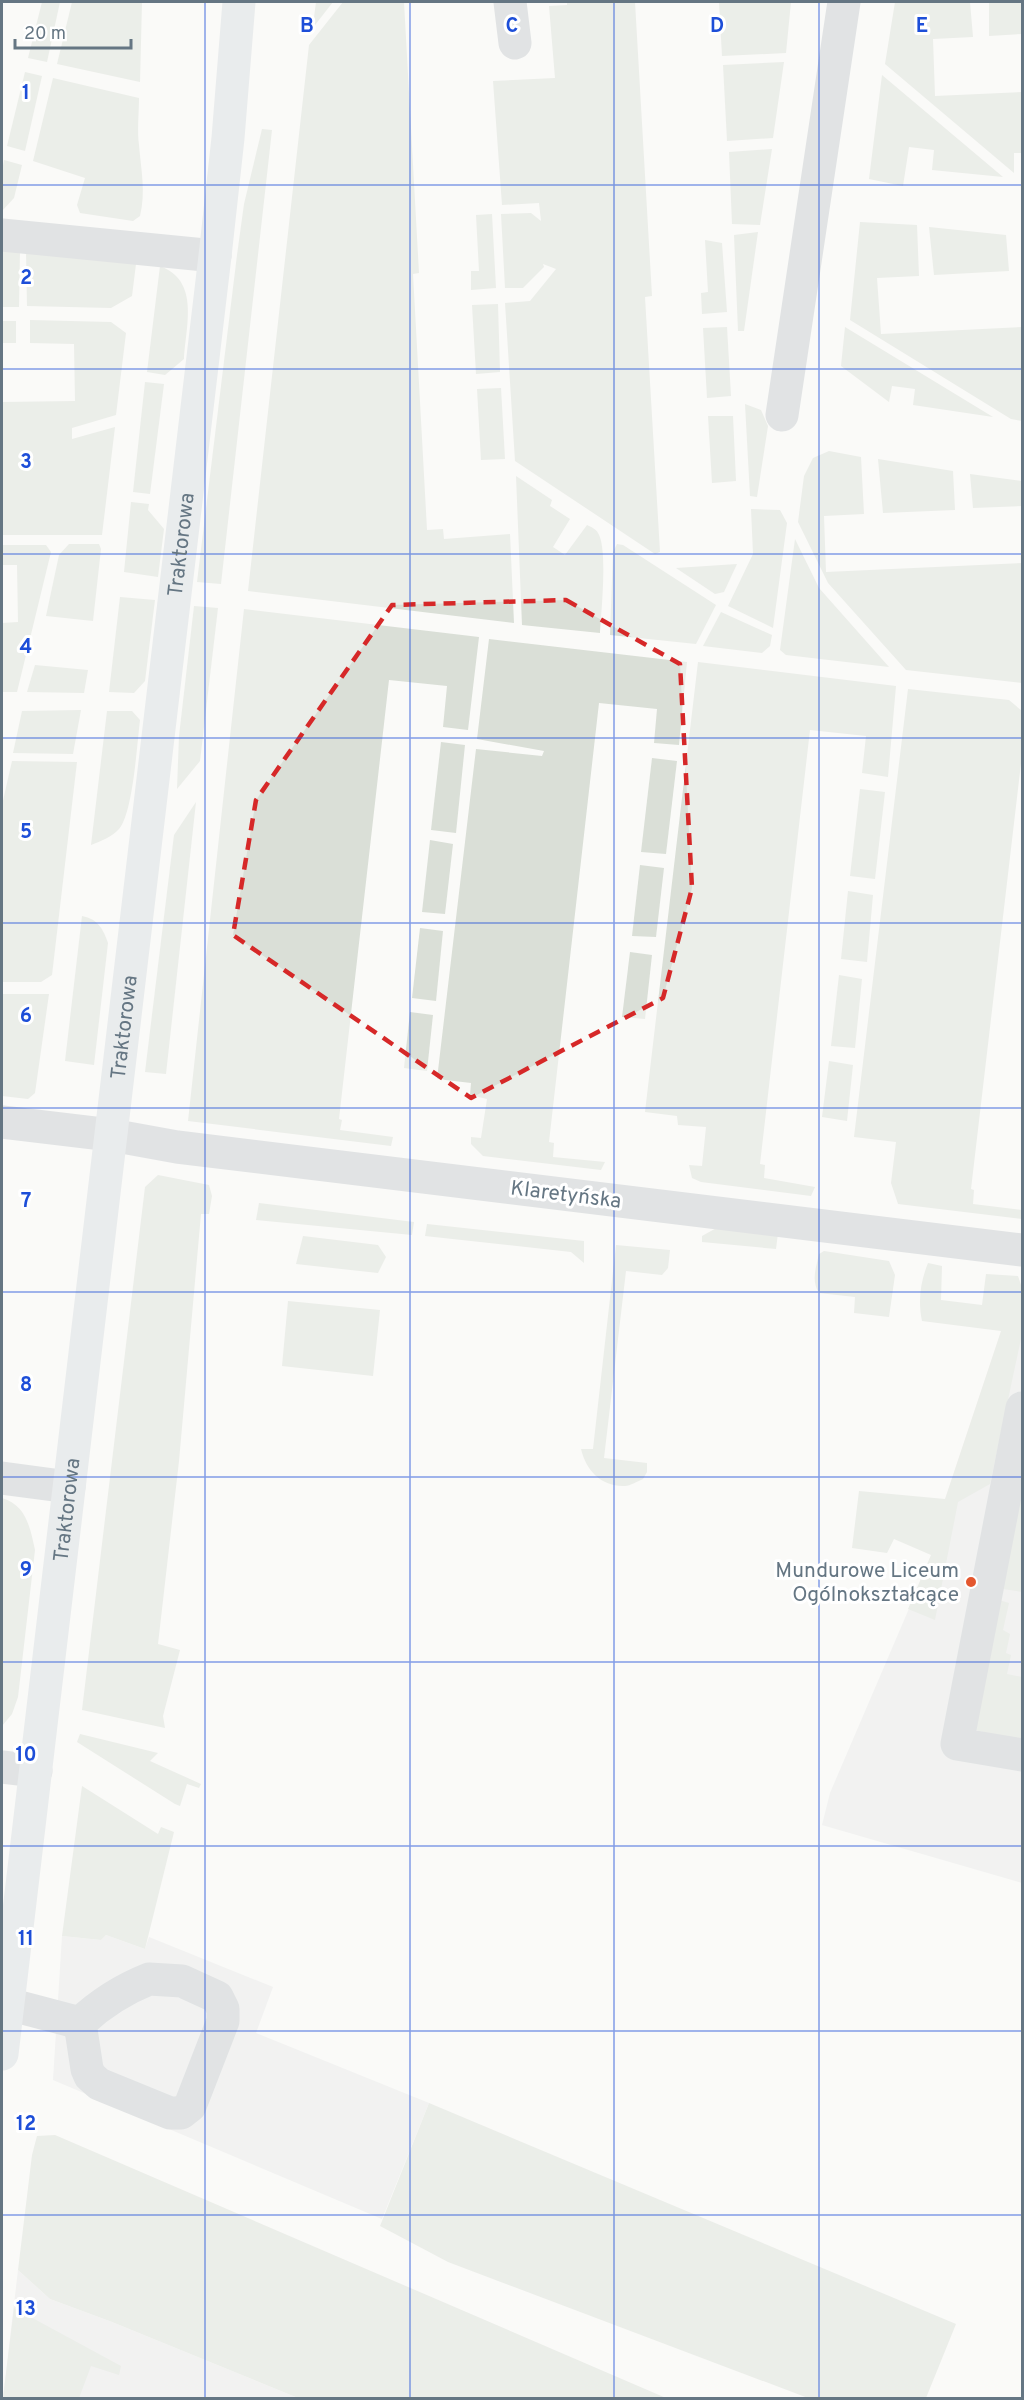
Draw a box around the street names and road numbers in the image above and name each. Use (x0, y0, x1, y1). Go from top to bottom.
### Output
street label: Traktorowa (163, 491, 202, 598)
street label: Traktorowa (106, 974, 145, 1081)
street label: Klaretyńska (509, 1175, 623, 1216)
street label: Traktorowa (48, 1456, 88, 1563)

